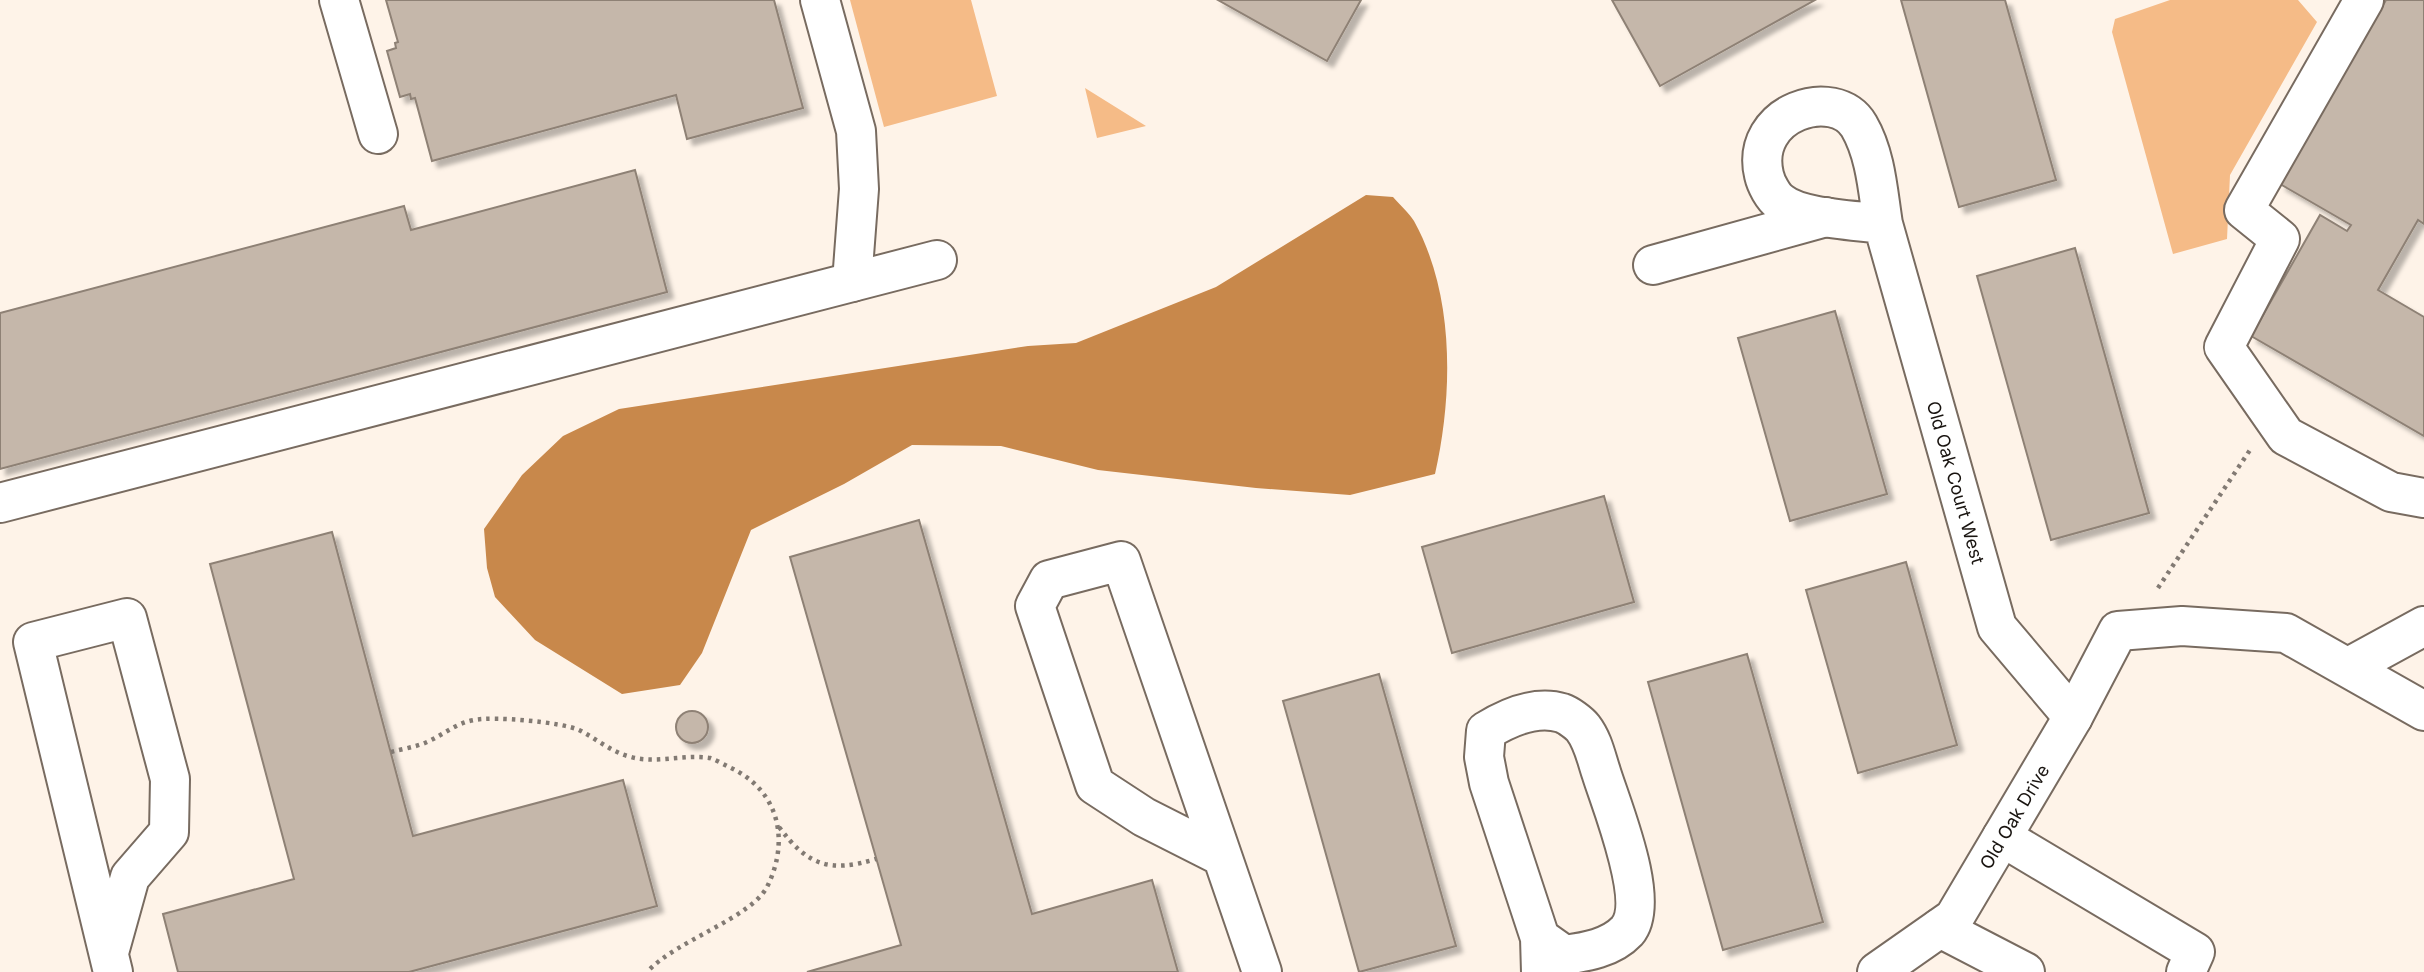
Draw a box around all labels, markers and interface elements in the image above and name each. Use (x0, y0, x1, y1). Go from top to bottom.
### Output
street label: Old Oak Court West (1923, 398, 1989, 566)
street label: Old Oak Drive (1975, 760, 2053, 873)

